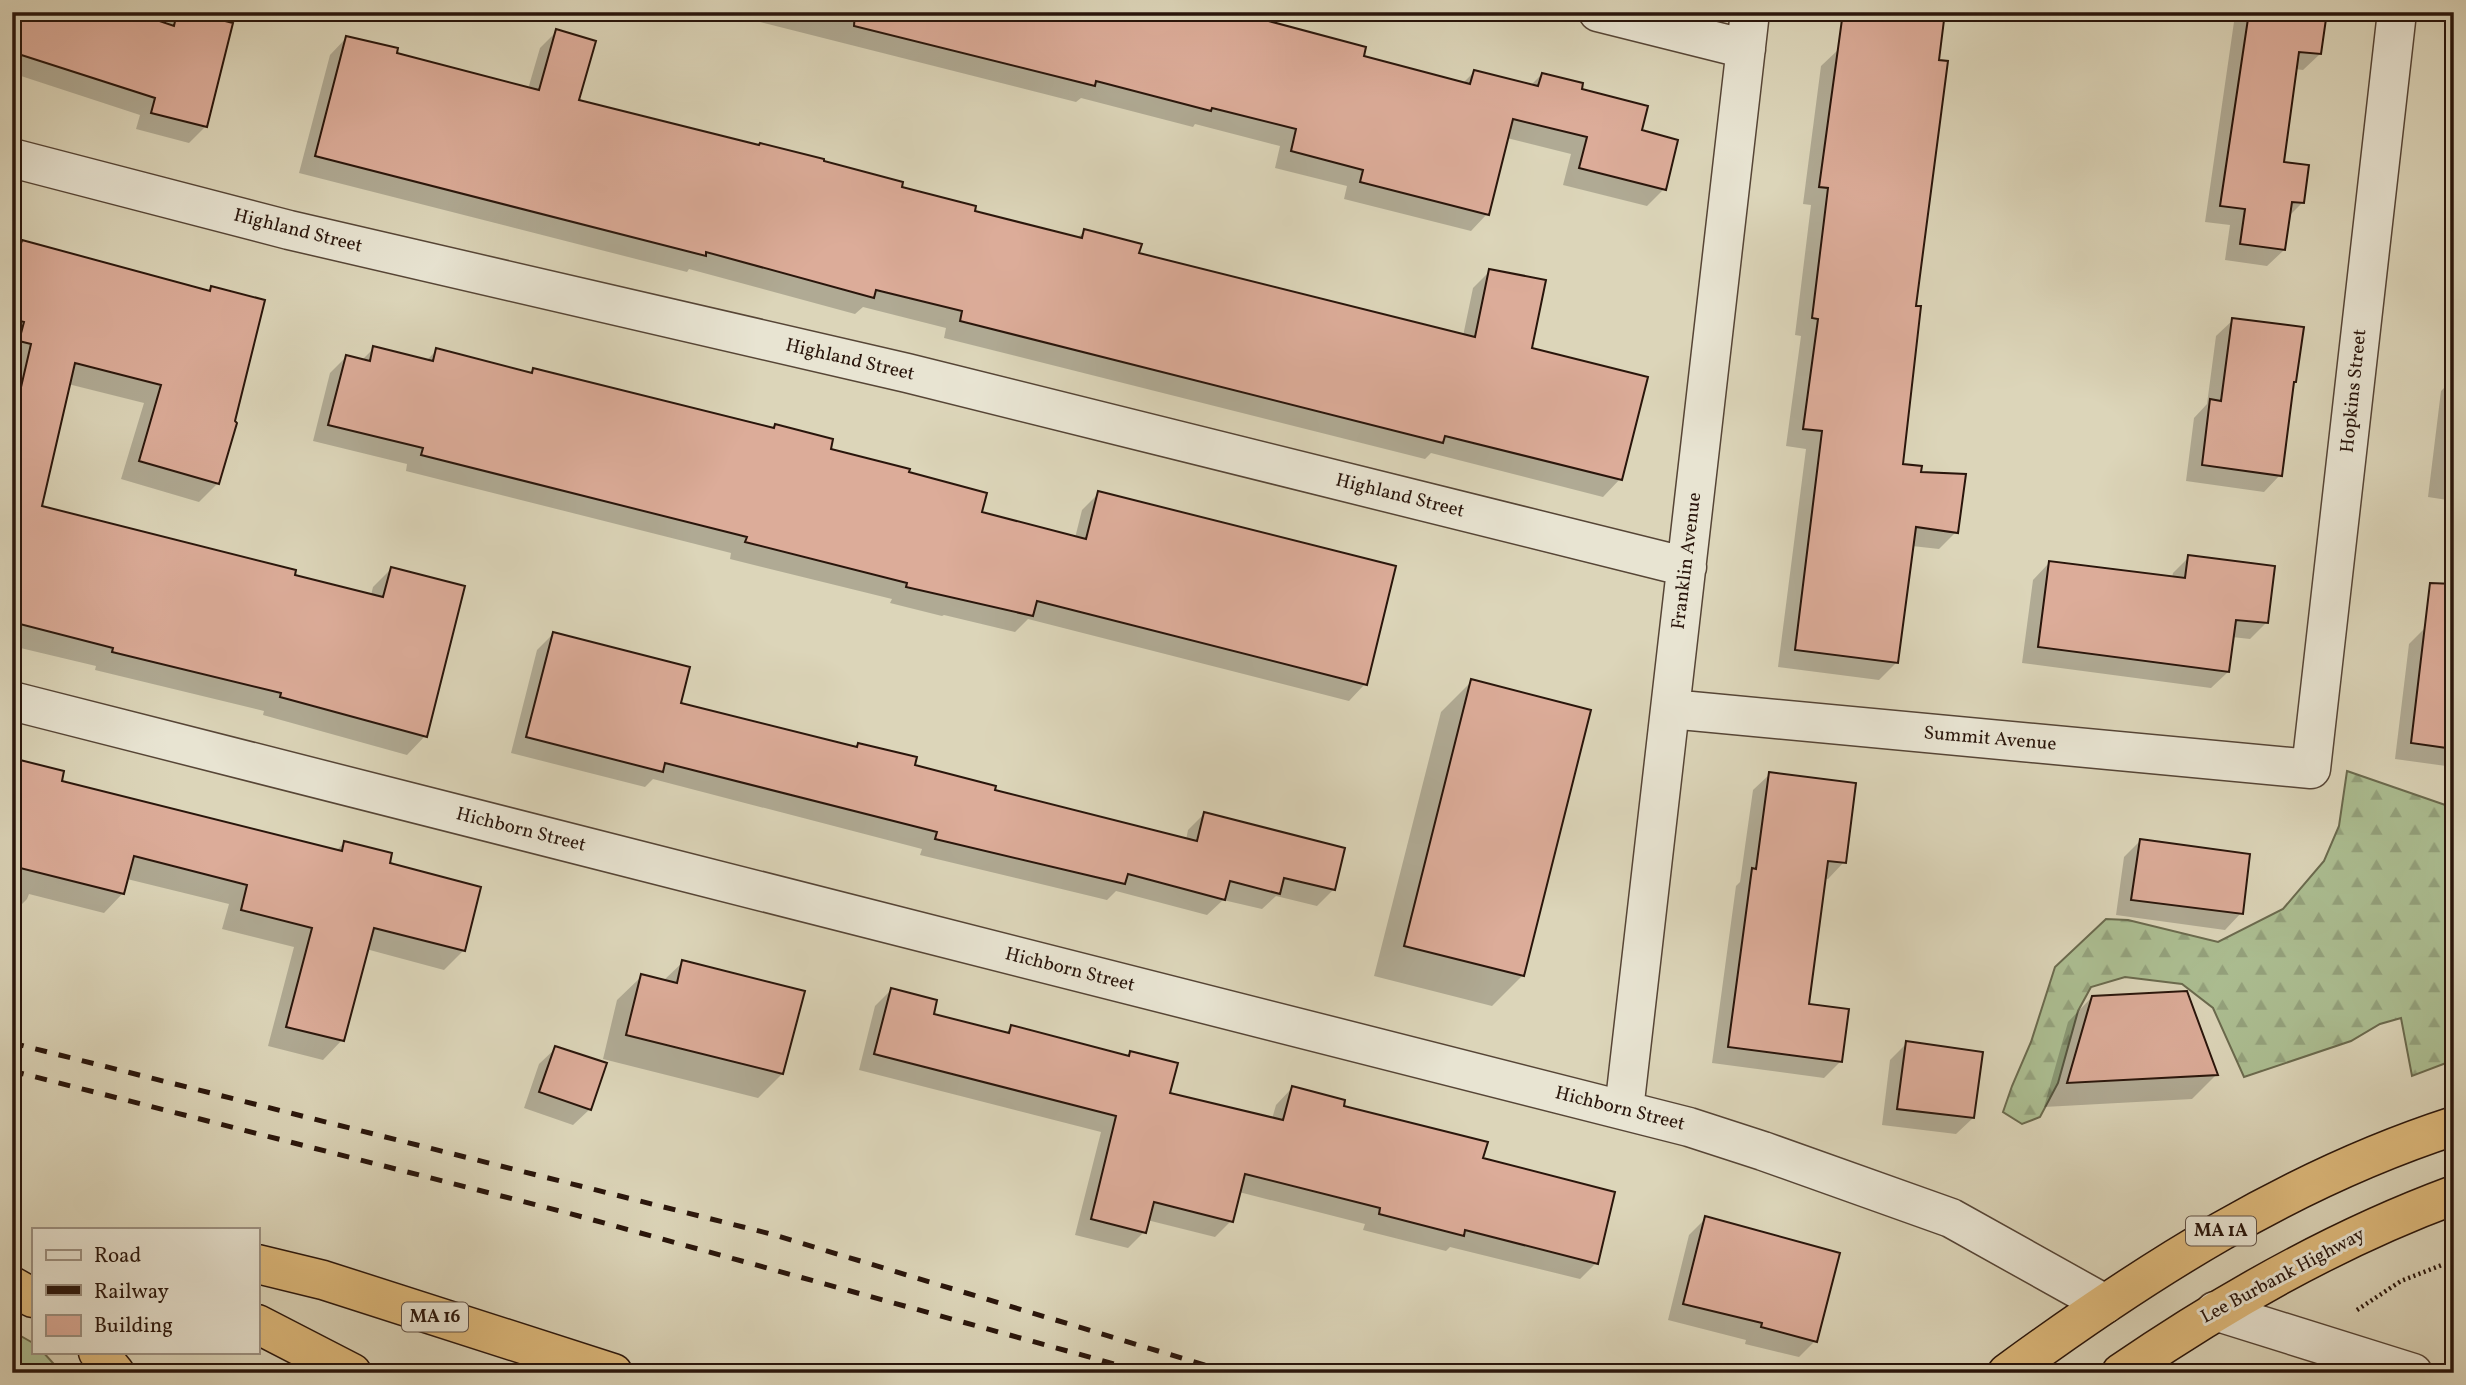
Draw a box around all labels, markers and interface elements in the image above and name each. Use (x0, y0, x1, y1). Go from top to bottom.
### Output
street label: Highland Street (231, 202, 365, 260)
street label: Hopkins Street (2335, 328, 2373, 454)
street label: Highland Street (783, 333, 917, 388)
street label: Highland Street (1333, 467, 1467, 525)
street label: Franklin Avenue (1666, 491, 1708, 631)
street label: Summit Avenue (1923, 720, 2057, 758)
street label: Hichborn Street (453, 801, 589, 859)
street label: Hichborn Street (1002, 941, 1138, 999)
street label: Hichborn Street (1552, 1080, 1688, 1138)
road number: MA 1A (2186, 1216, 2256, 1246)
street label: Lee Burbank Highway (2196, 1222, 2370, 1330)
legend (32, 1228, 259, 1354)
text: Road (94, 1242, 141, 1271)
text: Railway (94, 1278, 170, 1307)
road number: MA 16 (402, 1302, 468, 1332)
text: Building (94, 1312, 173, 1341)

